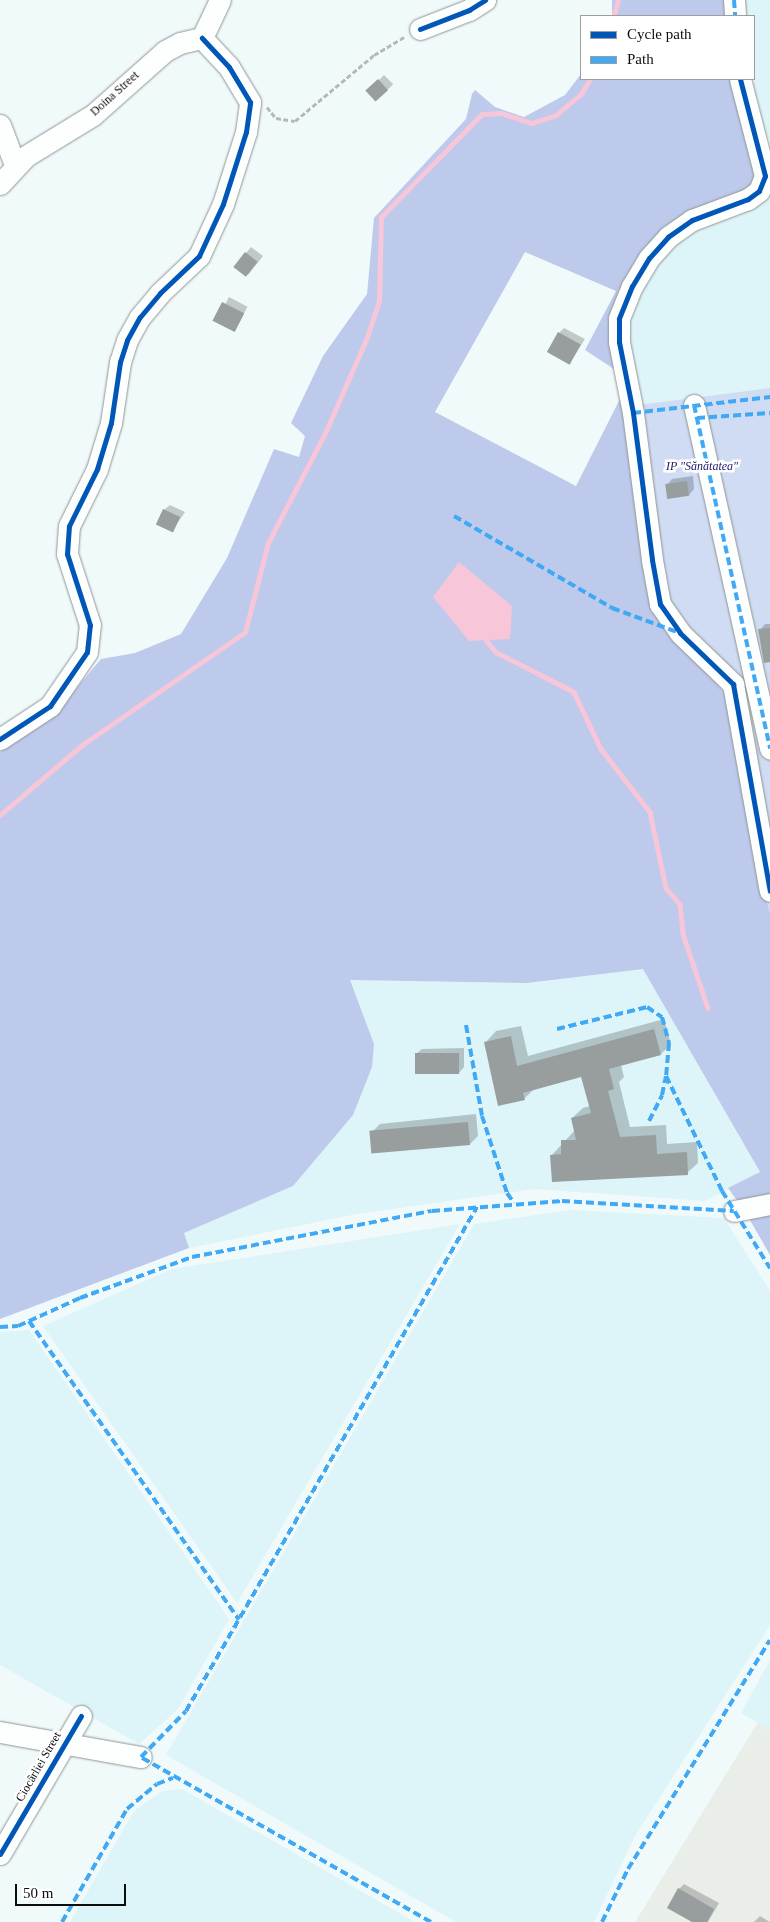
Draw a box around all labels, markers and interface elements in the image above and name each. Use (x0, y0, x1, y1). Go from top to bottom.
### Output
legend (580, 15, 755, 80)
text: Cycle path (627, 26, 692, 42)
text: Path (627, 51, 654, 67)
street label: Doina Street (88, 68, 142, 120)
park label: IP "Sănătatea" (666, 460, 738, 474)
street label: Ciocârliei Street (13, 1729, 65, 1805)
scale bar (18, 1874, 129, 1906)
text: 50 m (23, 1885, 53, 1901)

